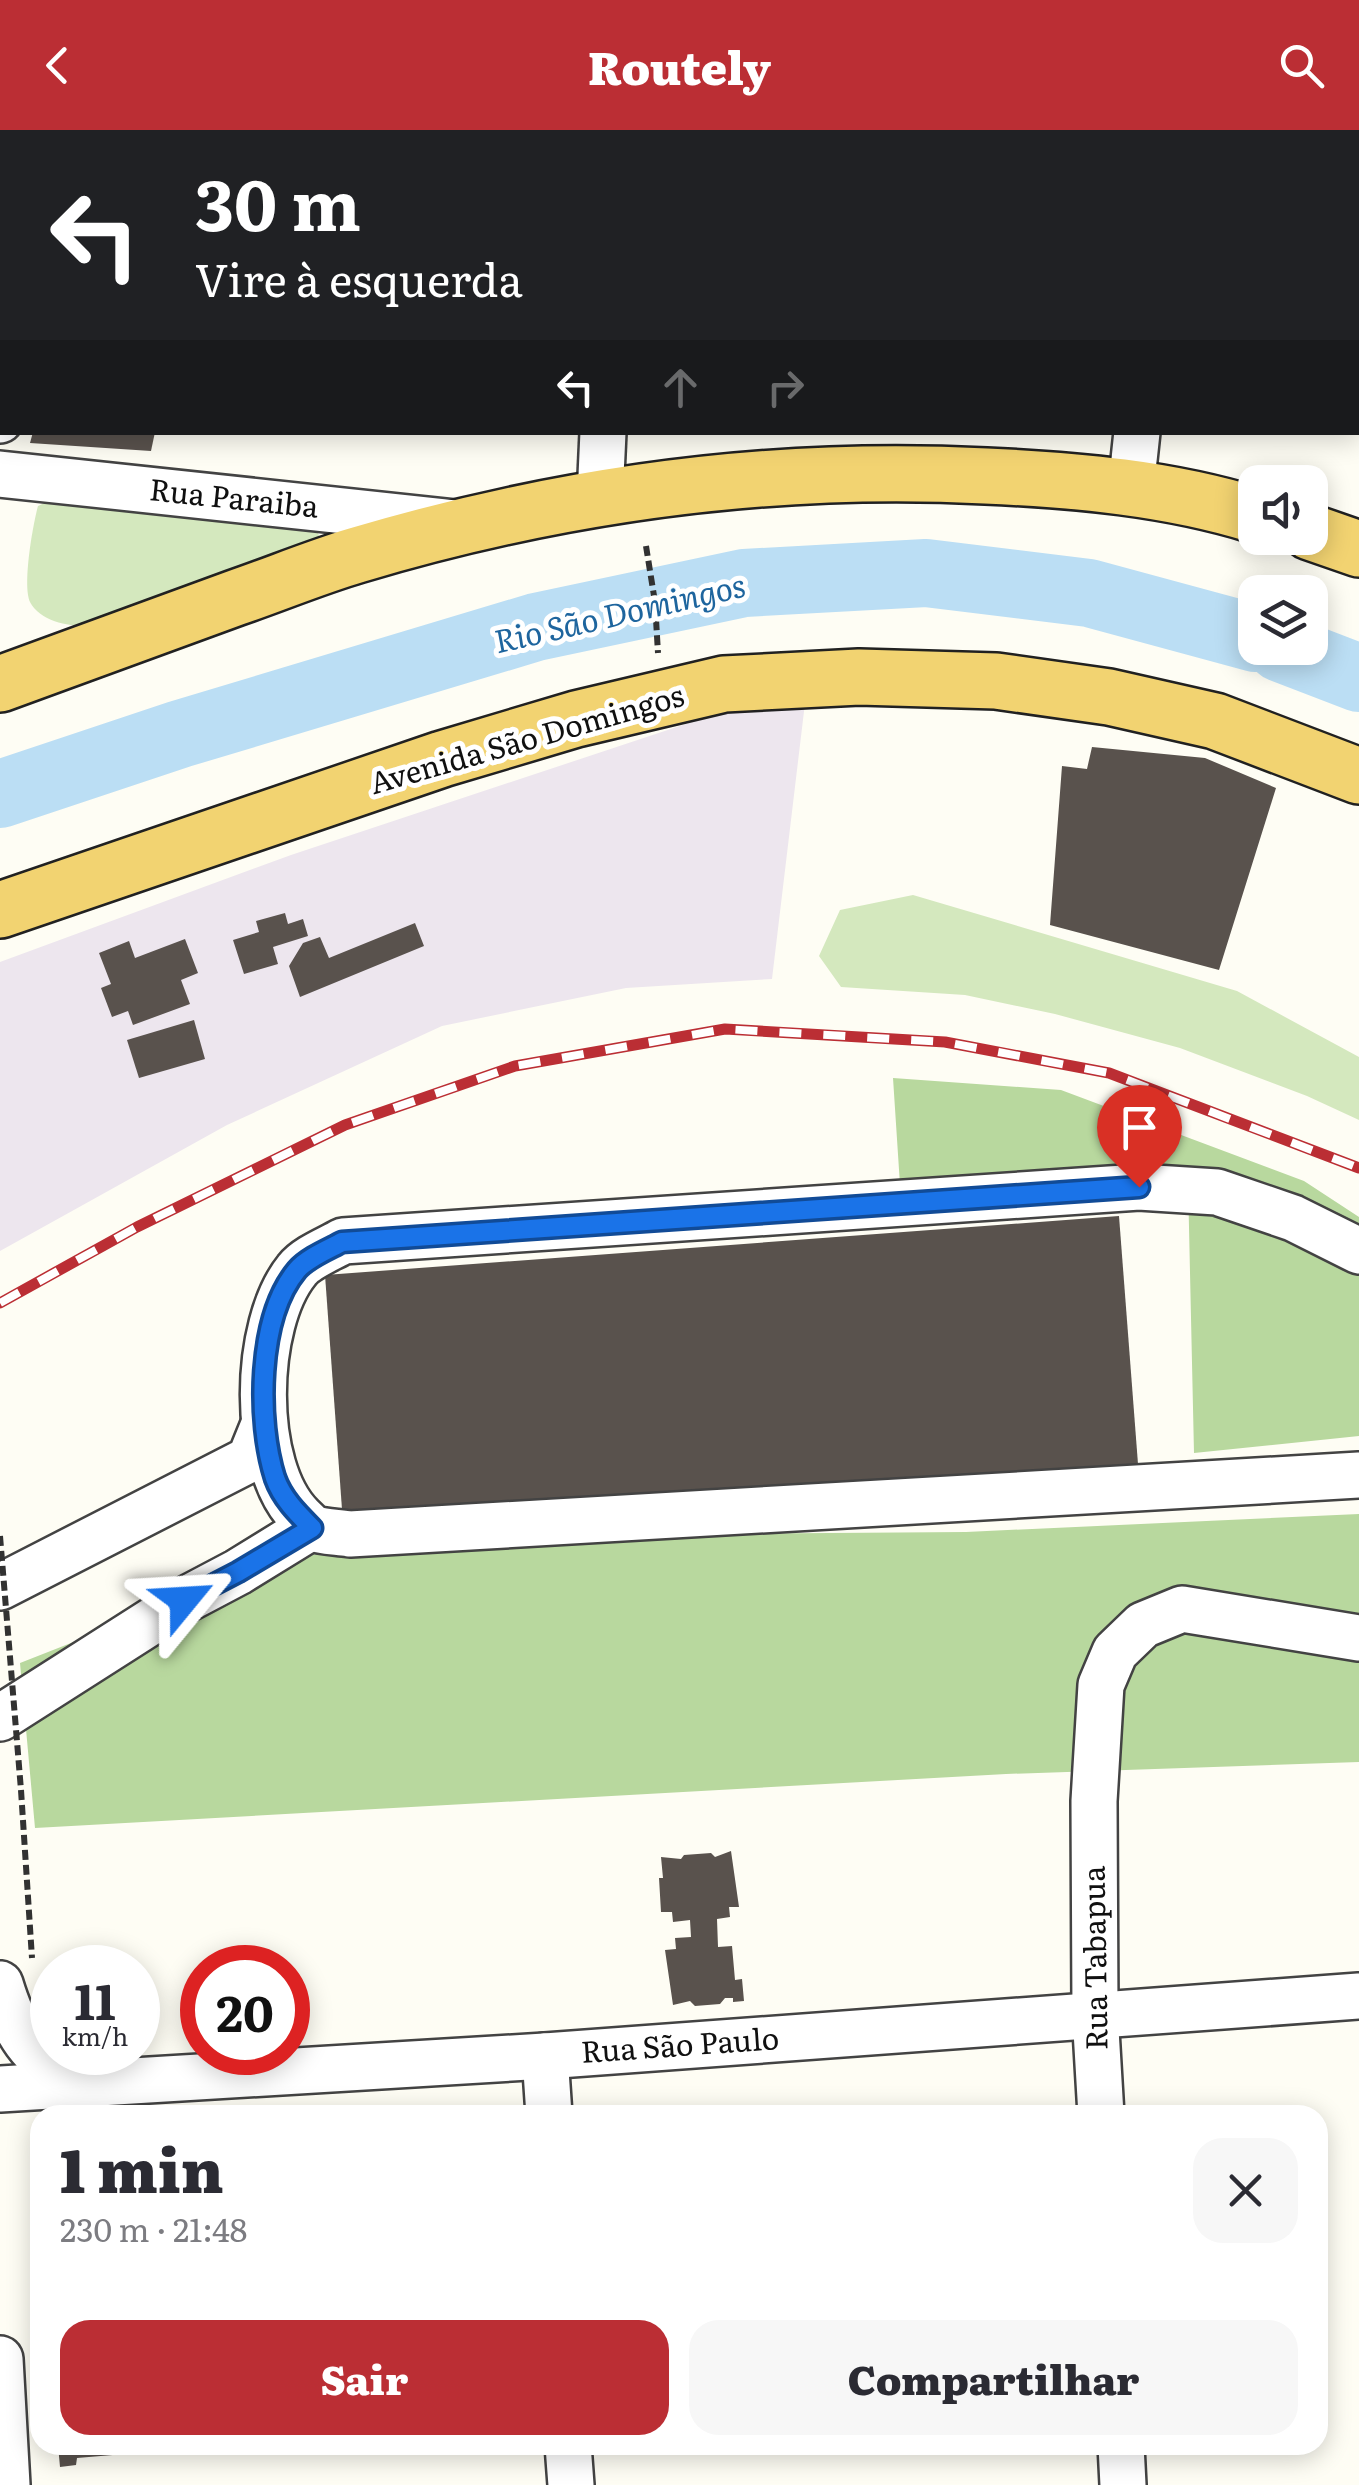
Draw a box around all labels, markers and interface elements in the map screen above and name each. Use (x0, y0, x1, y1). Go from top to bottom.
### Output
text: Routely (588, 32, 771, 99)
icon: back (30, 38, 85, 93)
icon: search (1274, 38, 1329, 93)
text: 30 m (195, 149, 361, 253)
icon: left (30, 170, 160, 300)
text: Vire à esquerda (195, 244, 523, 311)
icon: left (548, 360, 603, 415)
icon: ahead (653, 360, 708, 415)
icon: right (758, 360, 813, 415)
street label: Rua Paraiba (148, 465, 322, 527)
map controls (1238, 465, 1328, 665)
button: sound (1238, 465, 1328, 555)
water label: Rio São Domingos (489, 559, 750, 663)
button: layers (1238, 575, 1328, 665)
street label: Avenida São Domingos (364, 671, 689, 803)
pin (1097, 1085, 1182, 1188)
icon: arrive (1112, 1100, 1167, 1155)
position arrow (132, 1548, 236, 1652)
street label: Rua Tabapua (1069, 1865, 1117, 2051)
speed limit sign: 20 (180, 1945, 310, 2075)
text: 11 (74, 1961, 116, 2035)
street label: Rua São Paulo (579, 2014, 780, 2072)
text: km/h (62, 2017, 128, 2054)
text: 1 min (60, 2122, 224, 2211)
button: close (1193, 2138, 1298, 2243)
text: 230 m · 21:48 (60, 2204, 248, 2252)
button: Sair (60, 2320, 669, 2435)
button: Compartilhar (689, 2320, 1298, 2435)

